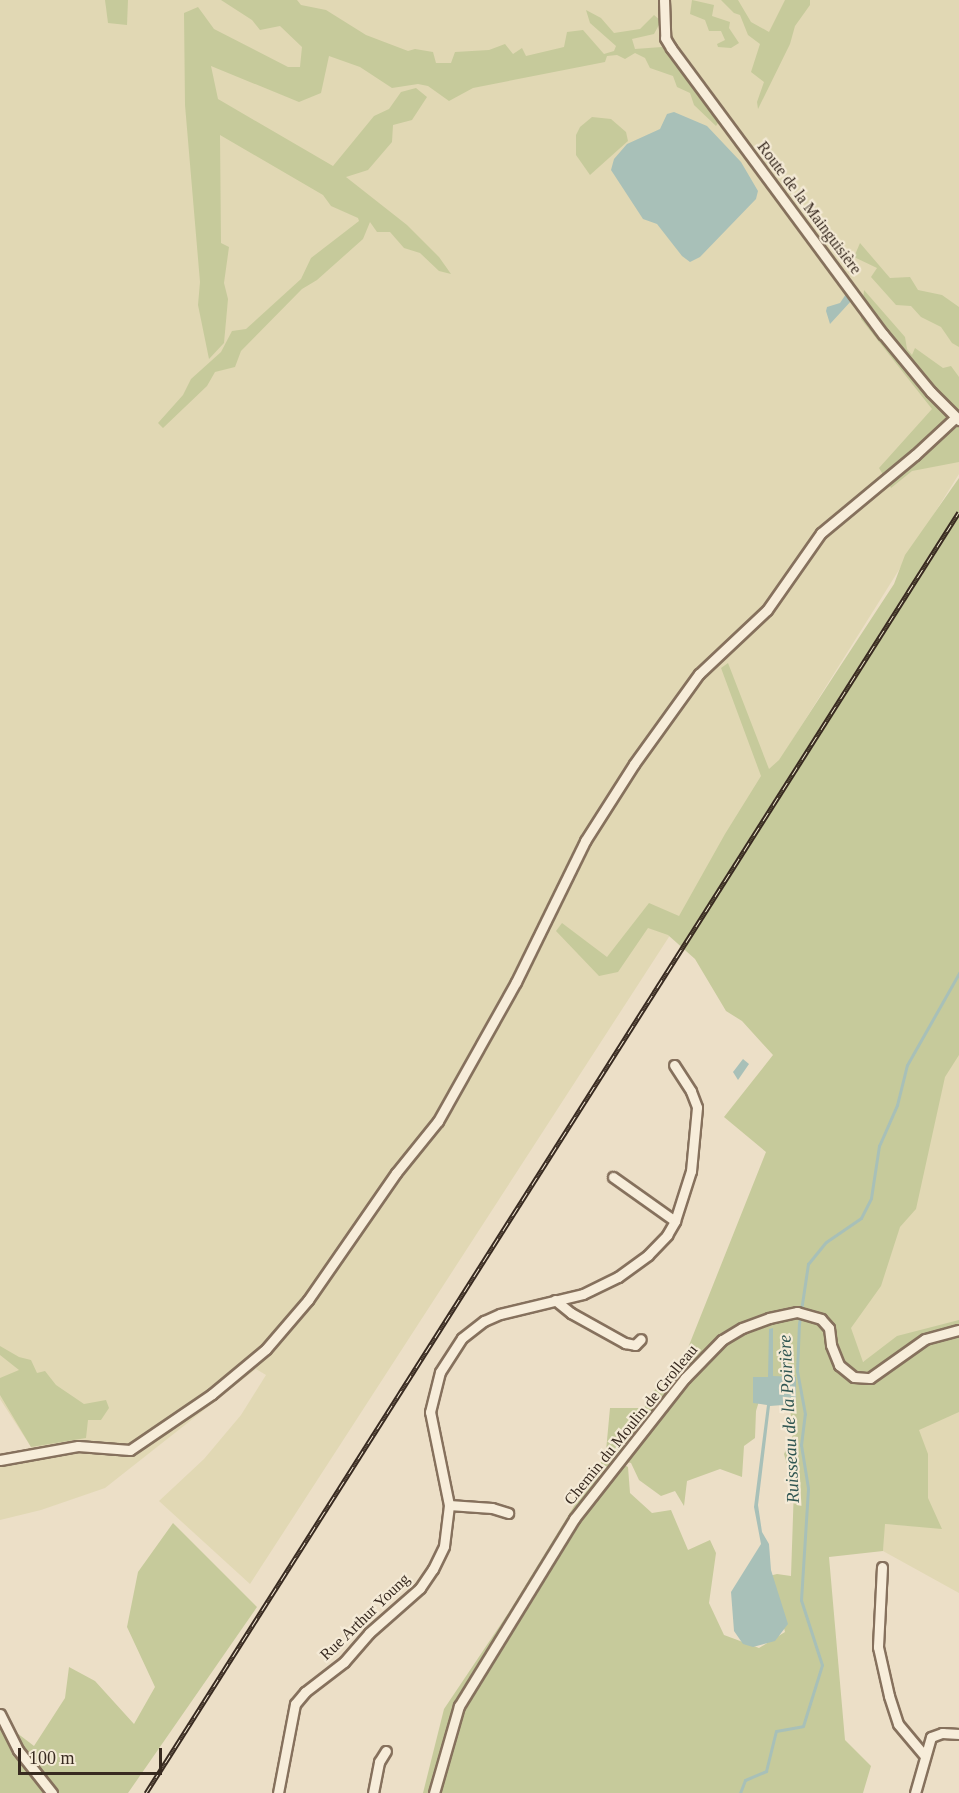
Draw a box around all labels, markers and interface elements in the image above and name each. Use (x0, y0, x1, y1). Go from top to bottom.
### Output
street label: Route de la Mainguisière (753, 138, 865, 278)
water label: Ruisseau de la Poirière (774, 1334, 804, 1504)
street label: Chemin du Moulin de Grolleau (560, 1341, 702, 1509)
street label: Rue Arthur Young (316, 1569, 414, 1665)
scale bar (21, 1736, 165, 1774)
text: 100 m (29, 1748, 75, 1768)

